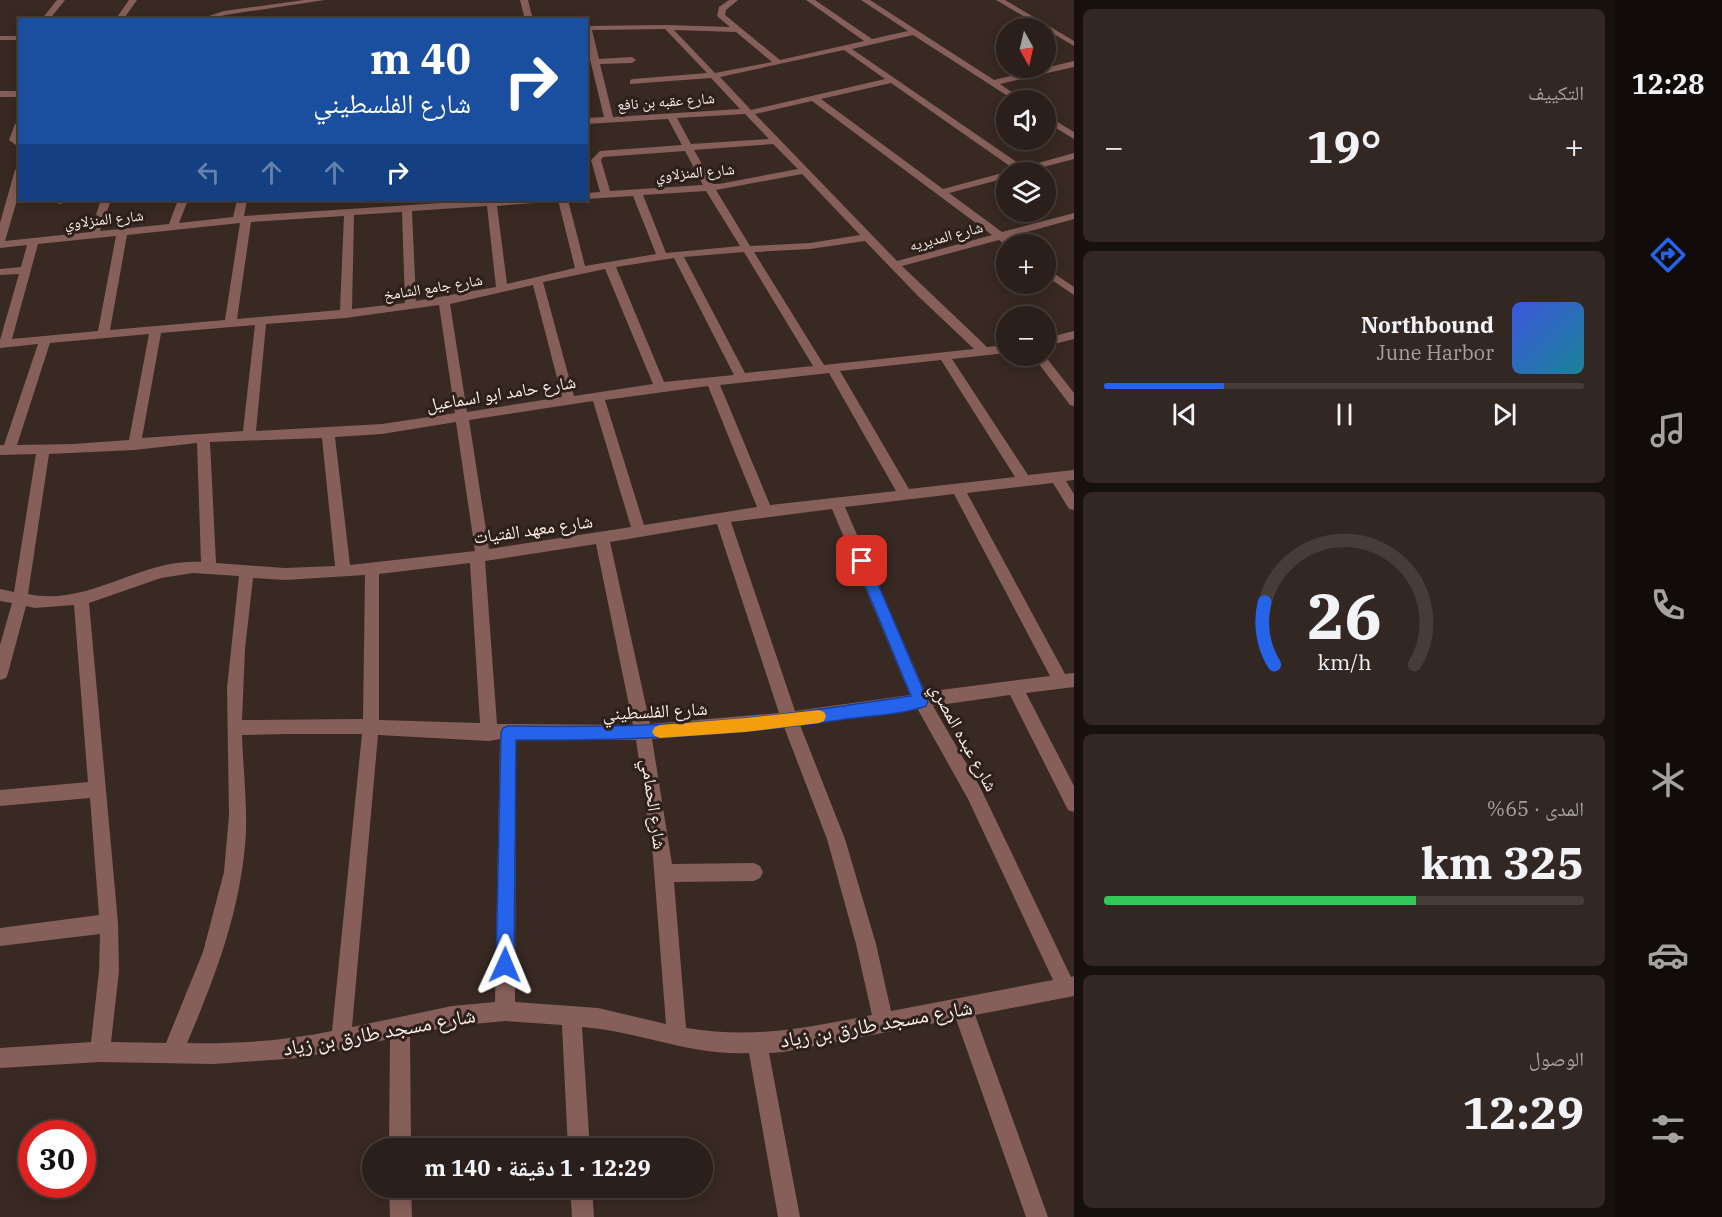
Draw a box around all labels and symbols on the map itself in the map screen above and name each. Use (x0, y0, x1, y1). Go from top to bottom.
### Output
north arrow (996, 18, 1056, 78)
street label: شارع عقبه بن نافع (617, 88, 716, 115)
street label: شارع المنزلاوي (655, 159, 736, 188)
street label: شارع المنزلاوي (63, 205, 145, 235)
street label: شارع المديريه (907, 217, 985, 256)
street label: شارع جامع الشامخ (382, 270, 484, 305)
street label: شارع حامد ابو اسماعيل (424, 370, 578, 416)
street label: شارع معهد الفتيات (472, 509, 594, 549)
pin (836, 535, 887, 586)
street label: شارع عبده المصري (922, 679, 1003, 797)
street label: شارع الفلسطيني (602, 697, 708, 729)
street label: شارع الحمامي (633, 757, 672, 851)
position arrow (473, 933, 537, 997)
street label: شارع مسجد طارق بن زياد (778, 992, 974, 1054)
street label: شارع مسجد طارق بن زياد (281, 1000, 477, 1062)
speed limit sign: 30 (18, 1120, 96, 1198)

